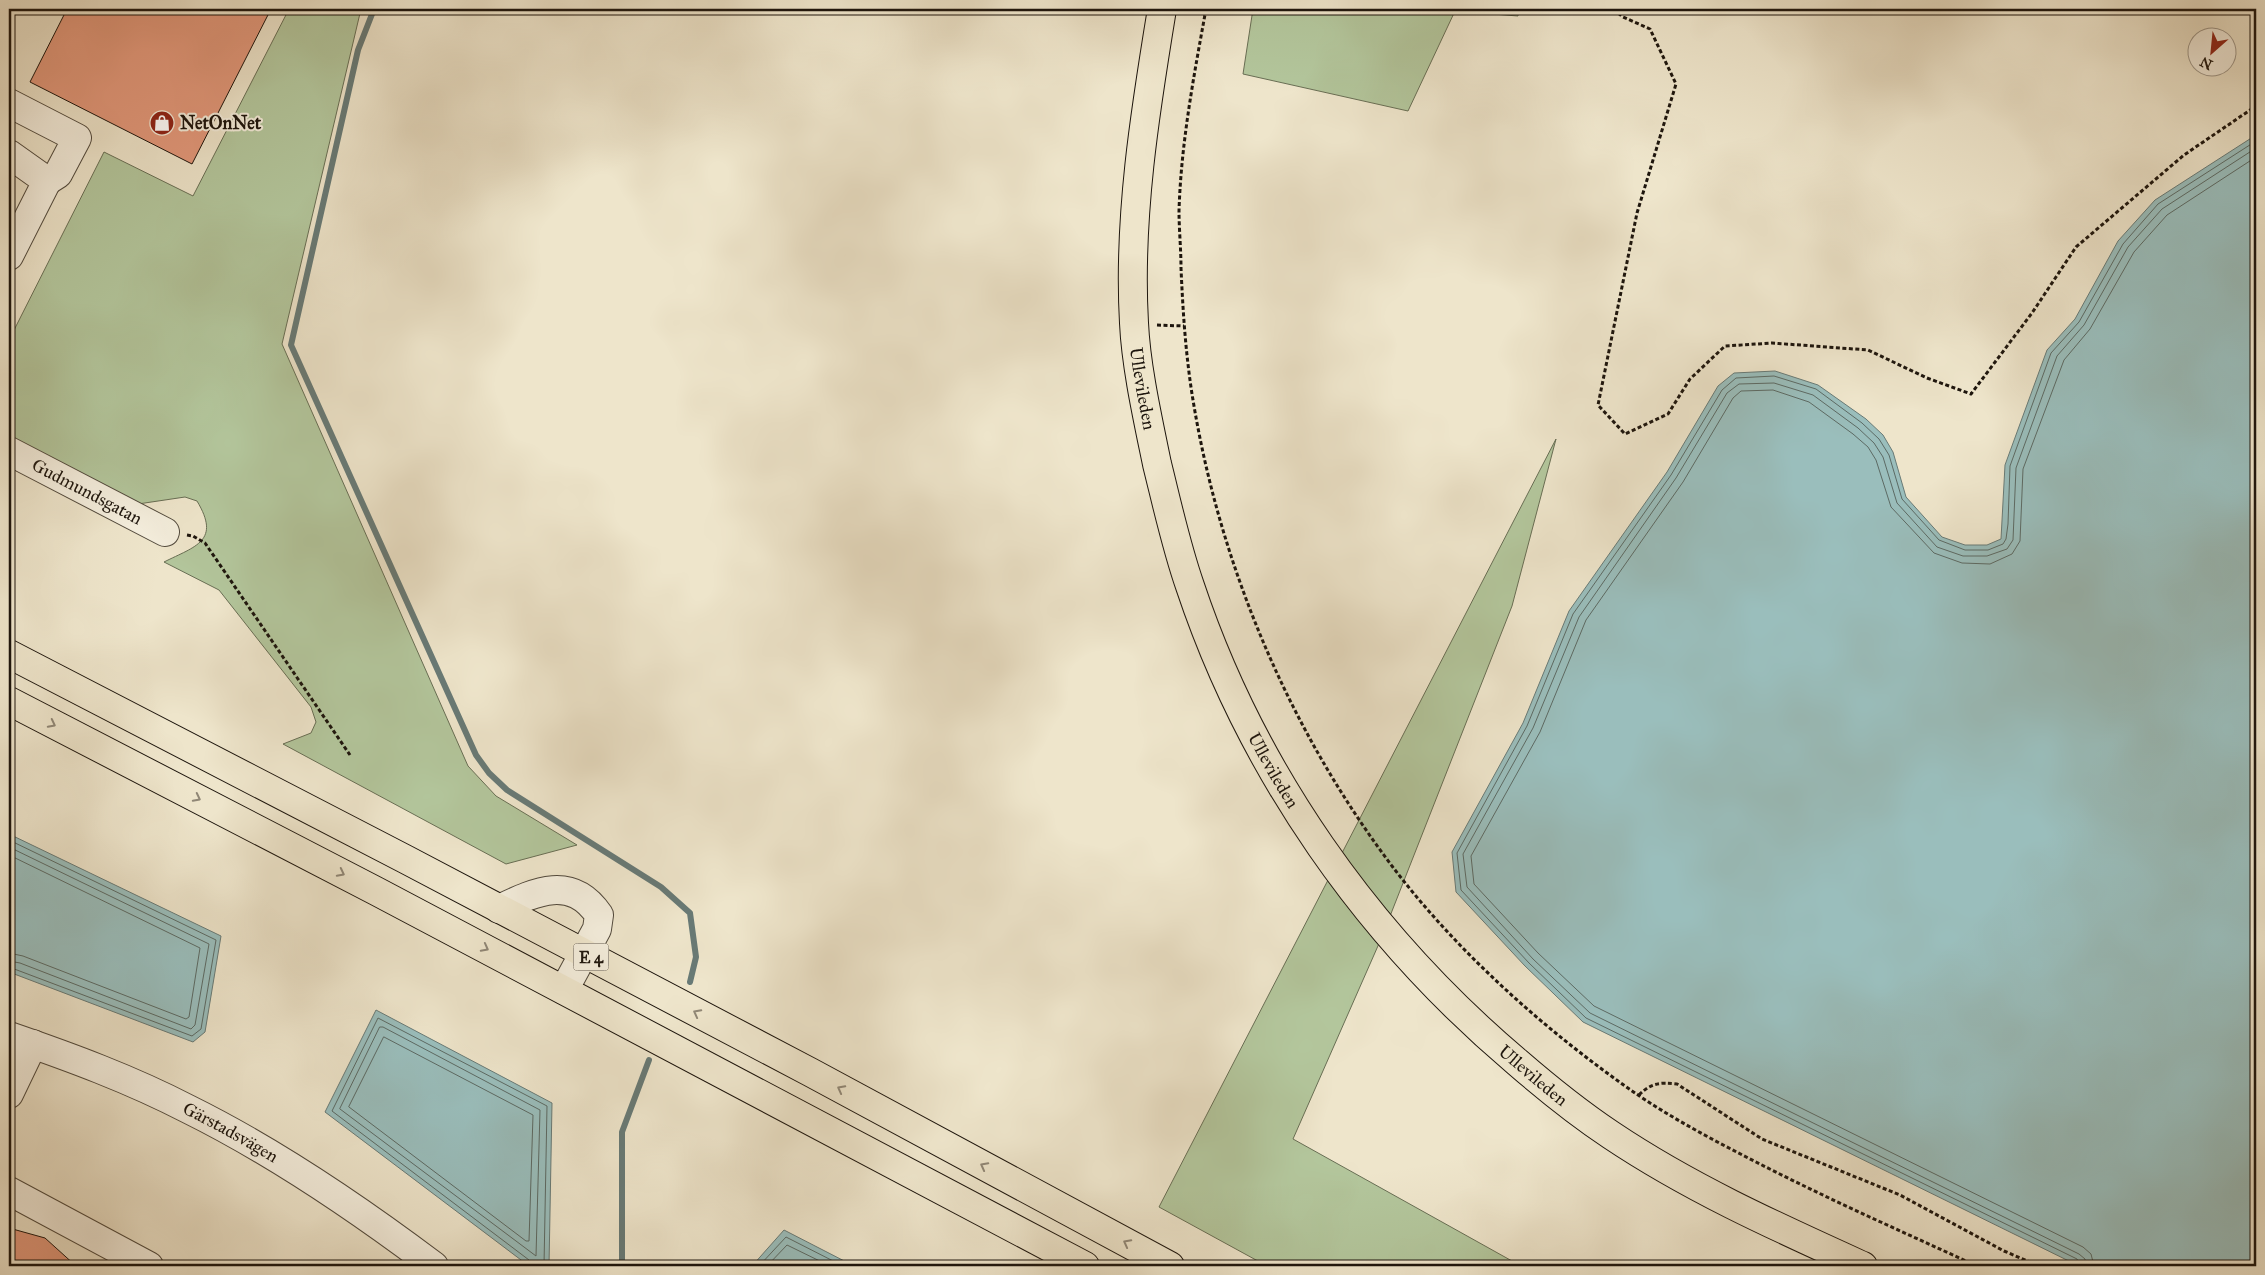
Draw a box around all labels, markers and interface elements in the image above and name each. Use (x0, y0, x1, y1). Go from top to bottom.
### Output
north arrow (2188, 28, 2238, 78)
text: N (2197, 53, 2215, 73)
shop icon: NetOnNet (149, 110, 175, 136)
place label: NetOnNet (180, 112, 262, 134)
street label: Ullevileden (1125, 346, 1161, 432)
street label: Gudmundsgatan (28, 454, 146, 529)
one-way arrow (47, 718, 56, 728)
street label: Ullevileden (1243, 729, 1304, 812)
one-way arrow (191, 792, 200, 802)
one-way arrow (336, 867, 345, 877)
one-way arrow (479, 942, 488, 952)
road number: E 4 (574, 944, 608, 970)
one-way arrow (693, 1009, 702, 1019)
street label: Ullevileden (1494, 1040, 1572, 1111)
one-way arrow (837, 1085, 846, 1095)
street label: Gärstadsvägen (179, 1097, 283, 1167)
one-way arrow (980, 1162, 989, 1172)
one-way arrow (1123, 1239, 1132, 1249)

